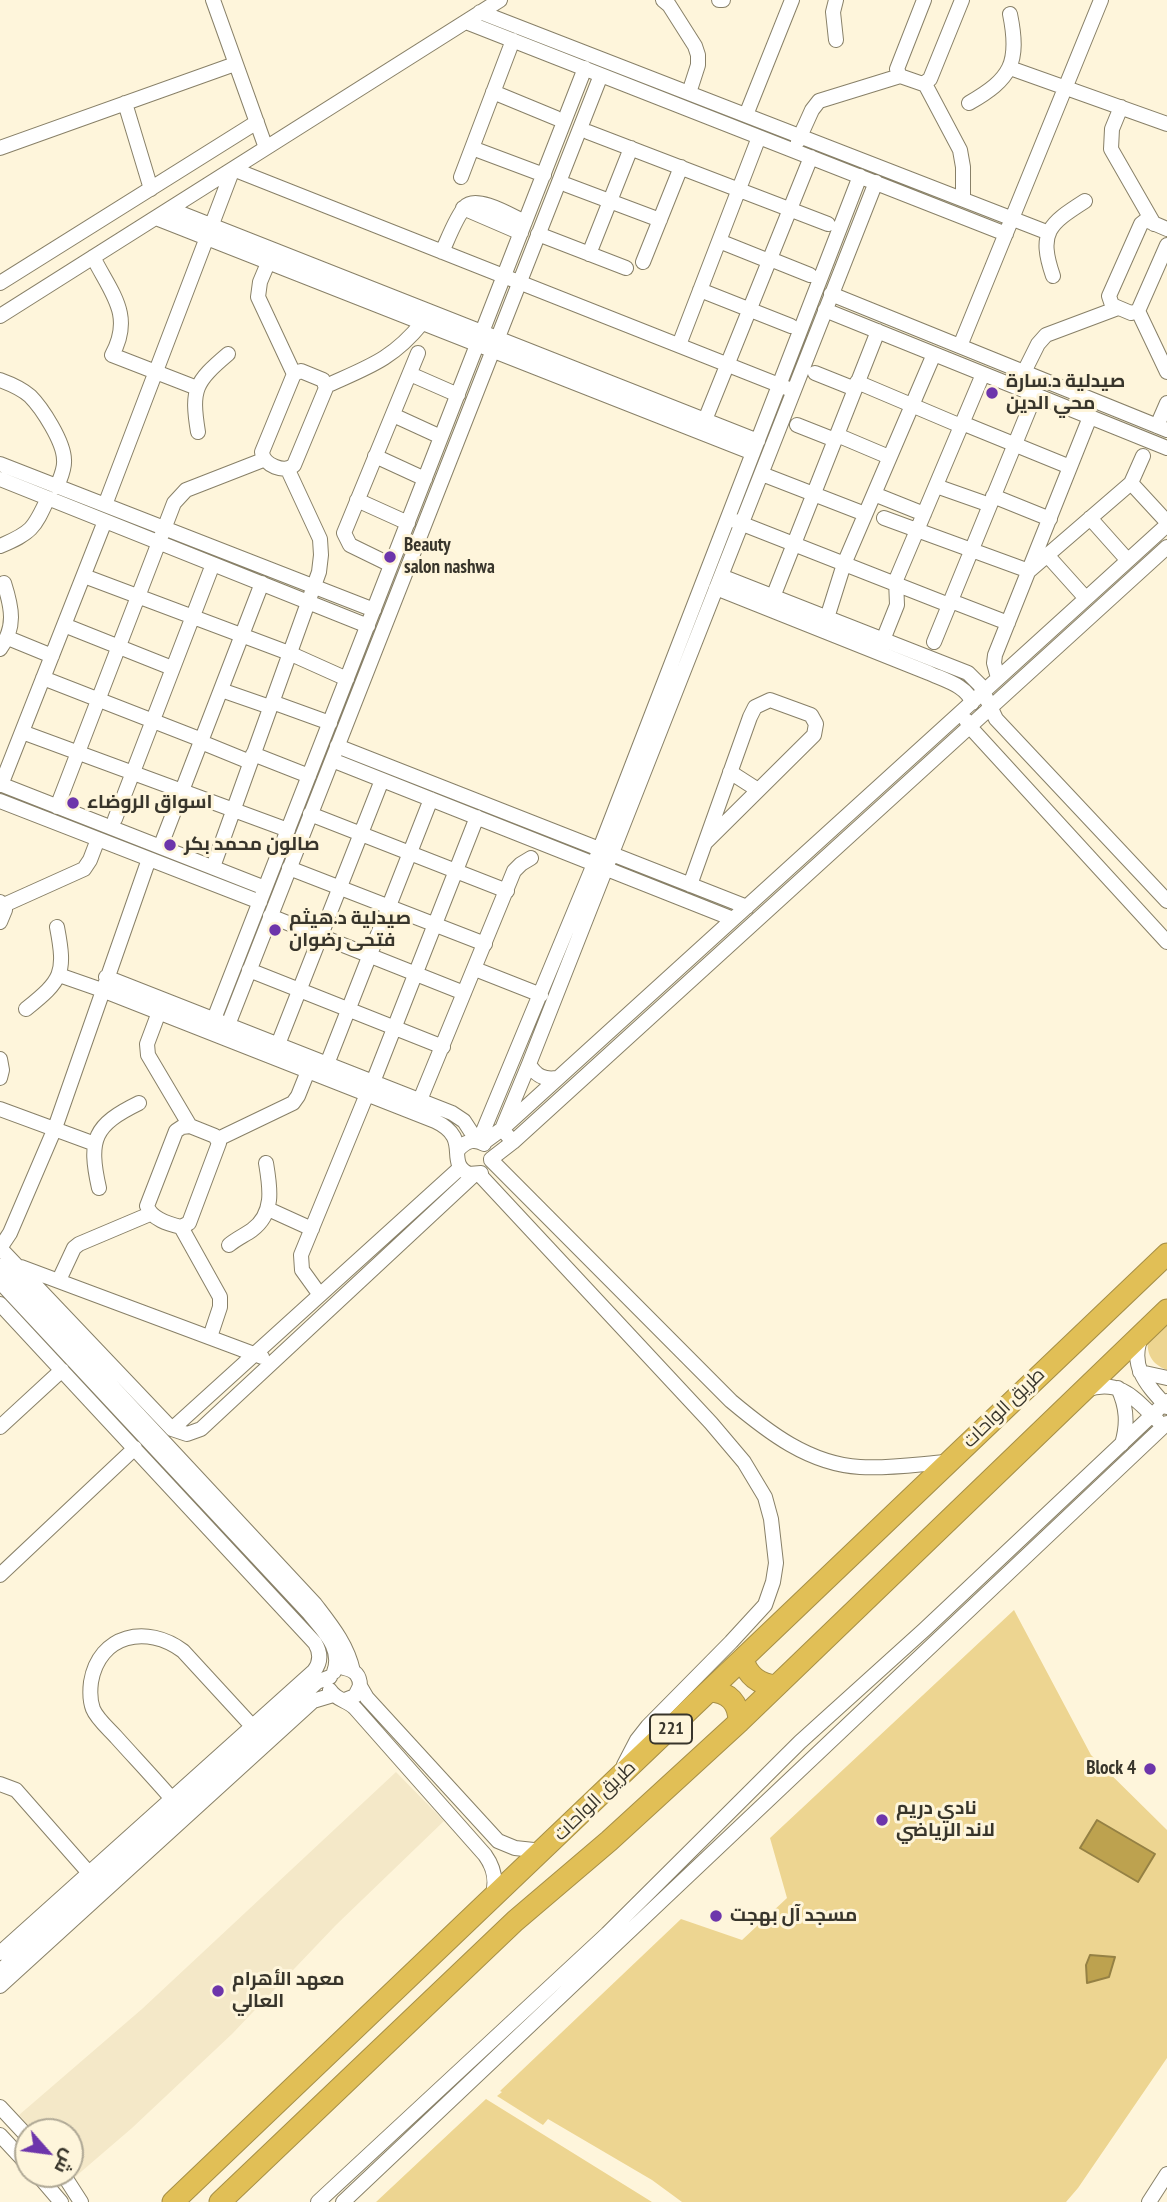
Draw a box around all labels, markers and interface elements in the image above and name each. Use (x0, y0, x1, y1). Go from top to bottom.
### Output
place label: صيدلية د.سارة محي الدين (1006, 371, 1125, 415)
marker: صيدلية د.سارة محي الدين (984, 385, 1000, 401)
place label: Beauty salon nashwa (404, 535, 495, 579)
marker: Beauty salon nashwa (382, 549, 398, 565)
place label: اسواق الروضاء (87, 792, 213, 814)
marker: اسواق الروضاء (65, 795, 81, 811)
place label: صالون محمد بكر (184, 834, 319, 856)
marker: صالون محمد بكر (162, 837, 178, 853)
place label: صيدلية د.هيثم فتحى رضوان (289, 908, 411, 952)
marker: صيدلية د.هيثم فتحى رضوان (267, 922, 283, 938)
street label: طريق الواحات (958, 1363, 1050, 1453)
road number: 221 (650, 1714, 692, 1744)
street label: طريق الواحات (549, 1756, 641, 1846)
place label: Block 4 (1086, 1758, 1136, 1780)
marker: Block 4 (1142, 1761, 1158, 1777)
place label: نادي دريم لاند الرياضي (896, 1798, 995, 1842)
marker: نادي دريم لاند الرياضي (874, 1812, 890, 1828)
place label: مسجد آل بهجت (730, 1905, 857, 1927)
marker: مسجد آل بهجت (708, 1908, 724, 1924)
place label: معهد الأهرام العالي (232, 1969, 344, 2013)
marker: معهد الأهرام العالي (210, 1983, 226, 1999)
north arrow (14, 2118, 84, 2188)
text: ش (49, 2146, 82, 2178)

